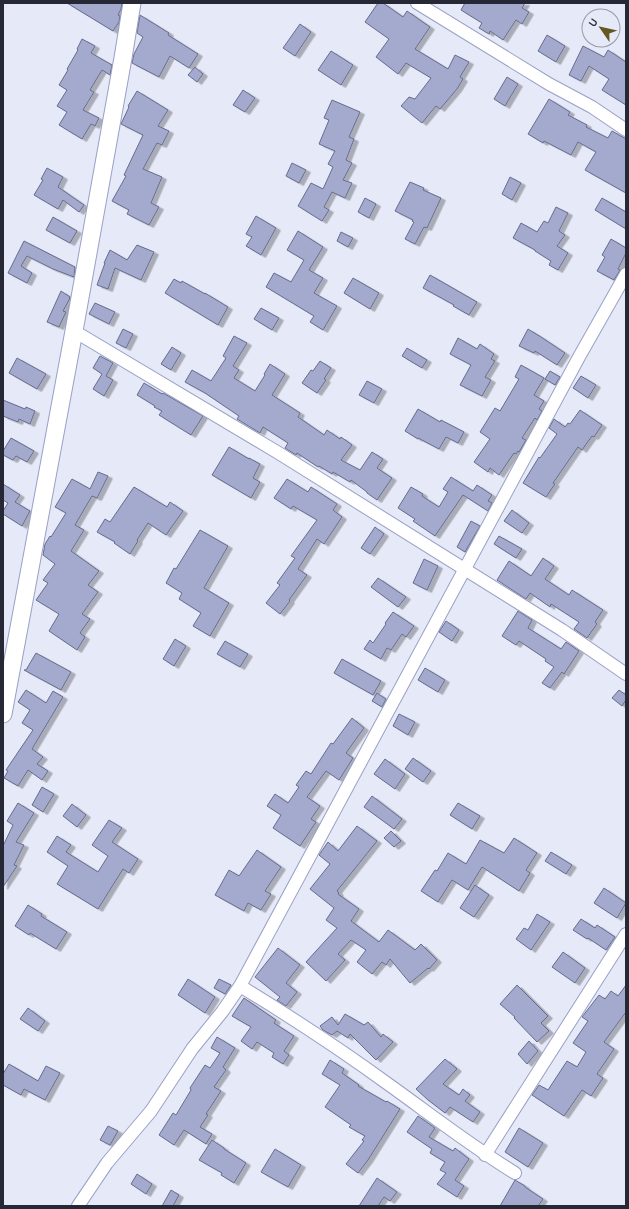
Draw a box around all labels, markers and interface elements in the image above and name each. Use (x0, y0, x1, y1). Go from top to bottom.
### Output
north arrow (581, 8, 621, 48)
text: U (586, 16, 601, 29)

